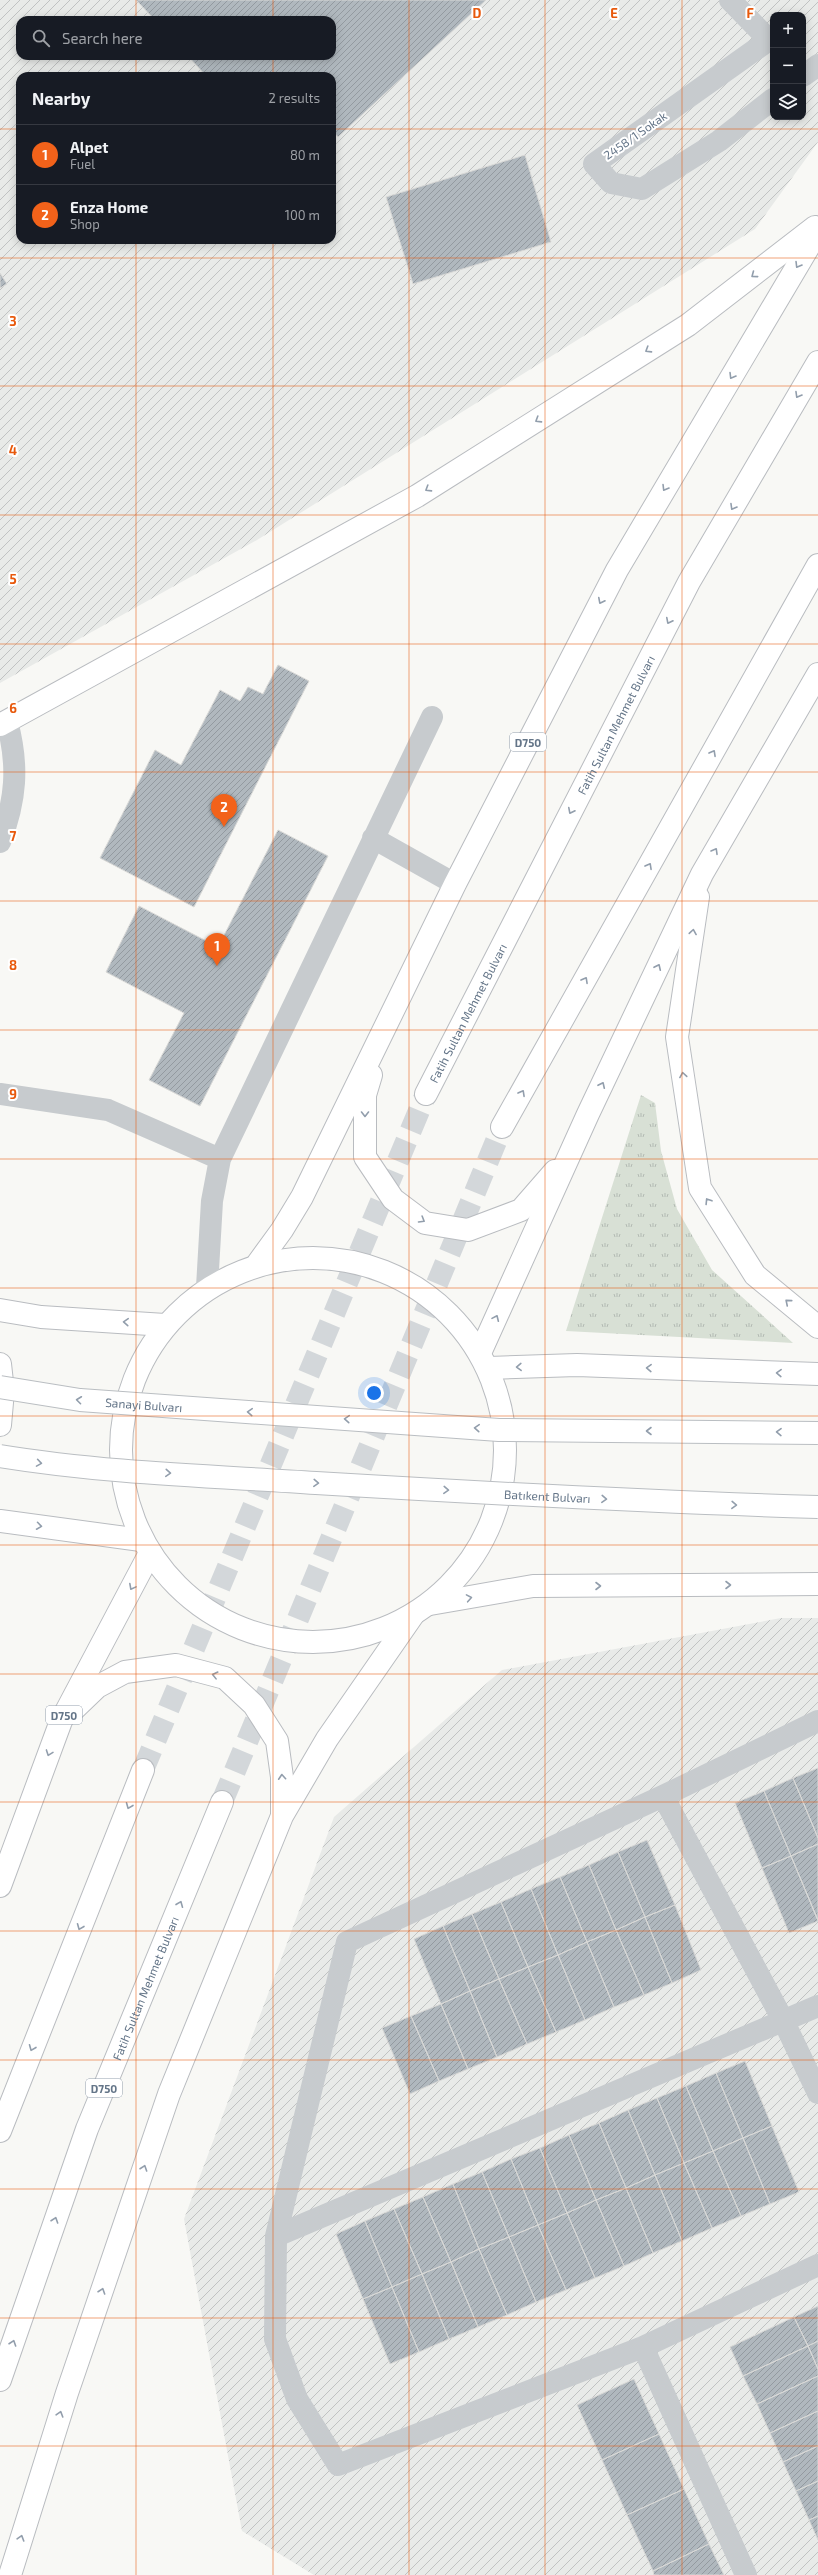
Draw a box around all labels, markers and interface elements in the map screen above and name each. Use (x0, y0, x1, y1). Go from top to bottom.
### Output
text: D (473, 5, 482, 21)
text: E (610, 5, 618, 21)
text: F (746, 5, 754, 21)
map controls (770, 12, 806, 120)
button: + (770, 12, 806, 48)
search box (16, 16, 336, 60)
icon: search (30, 27, 52, 49)
text: Search here (62, 29, 143, 47)
button: − (770, 48, 806, 84)
button: layers (770, 84, 806, 120)
text: Nearby (32, 88, 90, 108)
text: 2 results (268, 90, 320, 106)
street label: 2458/1 Sokak (601, 108, 669, 162)
text: Alpet (70, 138, 108, 156)
text: 1 (42, 147, 48, 163)
text: 80 m (290, 147, 320, 163)
text: Fuel (70, 156, 95, 172)
text: Enza Home (70, 198, 148, 216)
text: 2 (41, 207, 49, 223)
text: 100 m (285, 207, 320, 223)
text: Shop (70, 216, 100, 232)
one-way arrow (796, 261, 803, 268)
one-way arrow (751, 270, 758, 277)
text: 3 (9, 313, 17, 329)
one-way arrow (645, 346, 652, 353)
one-way arrow (729, 372, 736, 379)
one-way arrow (796, 391, 803, 398)
one-way arrow (535, 415, 542, 422)
text: 4 (9, 442, 17, 458)
one-way arrow (425, 484, 432, 492)
one-way arrow (663, 484, 670, 491)
one-way arrow (730, 503, 737, 511)
text: 5 (9, 571, 17, 587)
one-way arrow (598, 597, 606, 604)
one-way arrow (666, 617, 674, 624)
street label: Fatih Sultan Mehmet Bulvarı (574, 653, 657, 797)
text: 6 (9, 700, 17, 716)
road number: D750 (510, 733, 546, 751)
one-way arrow (708, 750, 716, 757)
pin: 2 (211, 794, 237, 827)
one-way arrow (569, 807, 576, 814)
text: 7 (10, 828, 17, 844)
one-way arrow (711, 848, 718, 855)
one-way arrow (645, 863, 652, 870)
one-way arrow (688, 929, 697, 936)
pin: 1 (204, 933, 230, 966)
street label: Fatih Sultan Mehmet Bulvarı (426, 941, 509, 1085)
text: 8 (9, 957, 17, 973)
one-way arrow (653, 964, 661, 971)
one-way arrow (581, 976, 588, 984)
one-way arrow (679, 1072, 687, 1078)
one-way arrow (597, 1081, 605, 1089)
text: 9 (9, 1086, 17, 1102)
one-way arrow (517, 1090, 524, 1097)
one-way arrow (361, 1111, 369, 1117)
one-way arrow (706, 1198, 713, 1205)
one-way arrow (418, 1216, 425, 1223)
one-way arrow (785, 1300, 793, 1307)
one-way arrow (492, 1314, 500, 1321)
one-way arrow (123, 1318, 129, 1326)
one-way arrow (516, 1363, 522, 1372)
one-way arrow (646, 1364, 652, 1372)
one-way arrow (776, 1369, 782, 1377)
your location (364, 1383, 384, 1403)
one-way arrow (76, 1395, 82, 1404)
street label: Sanayi Bulvarı (105, 1395, 183, 1414)
one-way arrow (247, 1408, 253, 1417)
one-way arrow (344, 1415, 350, 1423)
one-way arrow (474, 1424, 480, 1433)
one-way arrow (646, 1427, 652, 1435)
one-way arrow (776, 1428, 782, 1436)
one-way arrow (35, 1458, 42, 1466)
one-way arrow (165, 1469, 171, 1478)
one-way arrow (313, 1478, 319, 1487)
one-way arrow (443, 1486, 449, 1495)
street label: Batıkent Bulvarı (504, 1487, 591, 1505)
one-way arrow (601, 1495, 607, 1503)
one-way arrow (731, 1500, 737, 1509)
one-way arrow (36, 1522, 42, 1531)
one-way arrow (725, 1581, 731, 1589)
one-way arrow (595, 1582, 601, 1590)
one-way arrow (129, 1583, 137, 1590)
one-way arrow (466, 1594, 472, 1602)
one-way arrow (211, 1671, 218, 1680)
road number: D750 (46, 1706, 82, 1724)
one-way arrow (45, 1750, 53, 1757)
one-way arrow (277, 1774, 286, 1780)
one-way arrow (125, 1803, 133, 1810)
one-way arrow (175, 1900, 183, 1908)
street label: Fatih Sultan Mehmet Bulvarı (109, 1914, 181, 2062)
one-way arrow (77, 1924, 85, 1931)
one-way arrow (28, 2044, 36, 2051)
road number: D750 (86, 2079, 122, 2097)
one-way arrow (139, 2164, 148, 2171)
one-way arrow (51, 2217, 59, 2224)
one-way arrow (97, 2287, 106, 2294)
one-way arrow (8, 2339, 16, 2346)
one-way arrow (56, 2410, 64, 2417)
one-way arrow (17, 2534, 25, 2541)

